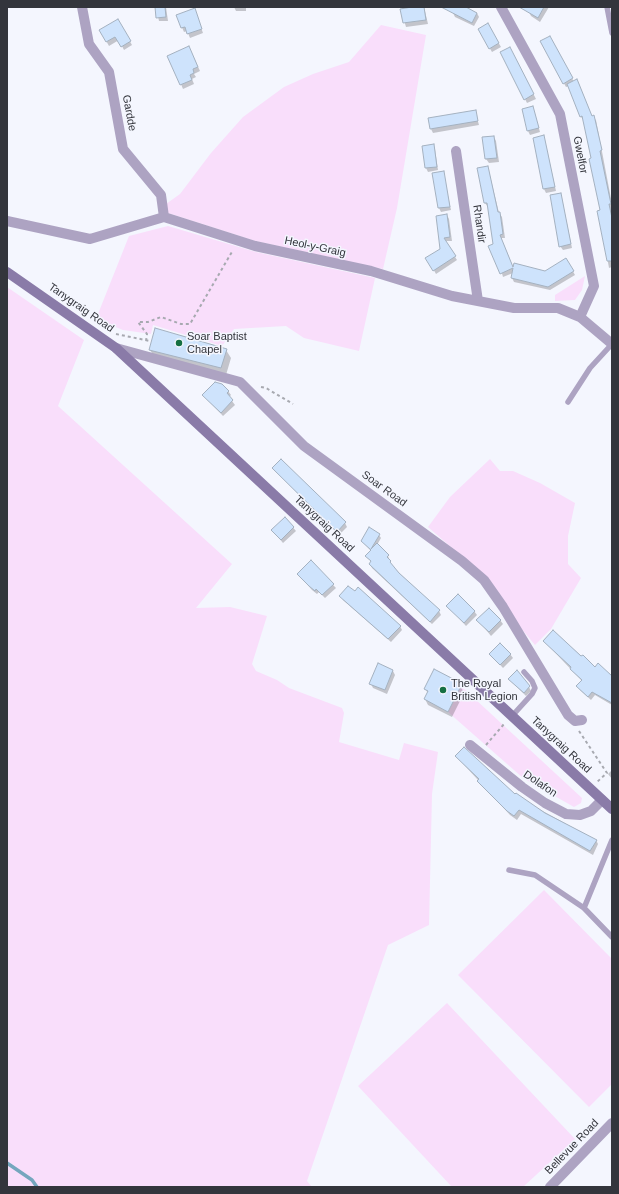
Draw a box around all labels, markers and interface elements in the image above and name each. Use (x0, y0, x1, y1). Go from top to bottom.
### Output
street label: Gardde (119, 94, 139, 132)
street label: Gwelfor (570, 135, 590, 175)
street label: Rhandir (470, 204, 488, 244)
street label: Heol-y-Graig (283, 234, 347, 260)
street label: Tanygraig Road (46, 280, 116, 336)
place label: Soar Baptist Chapel (187, 330, 247, 356)
marker: Soar Baptist Chapel (174, 338, 184, 348)
street label: Soar Road (359, 468, 409, 510)
street label: Tanygraig Road (291, 493, 357, 555)
place label: The Royal British Legion (451, 677, 518, 703)
marker: The Royal British Legion (438, 685, 448, 695)
street label: Tanygraig Road (528, 714, 594, 776)
street label: Dolafon (521, 768, 559, 800)
street label: Bellevue Road (542, 1117, 602, 1177)

